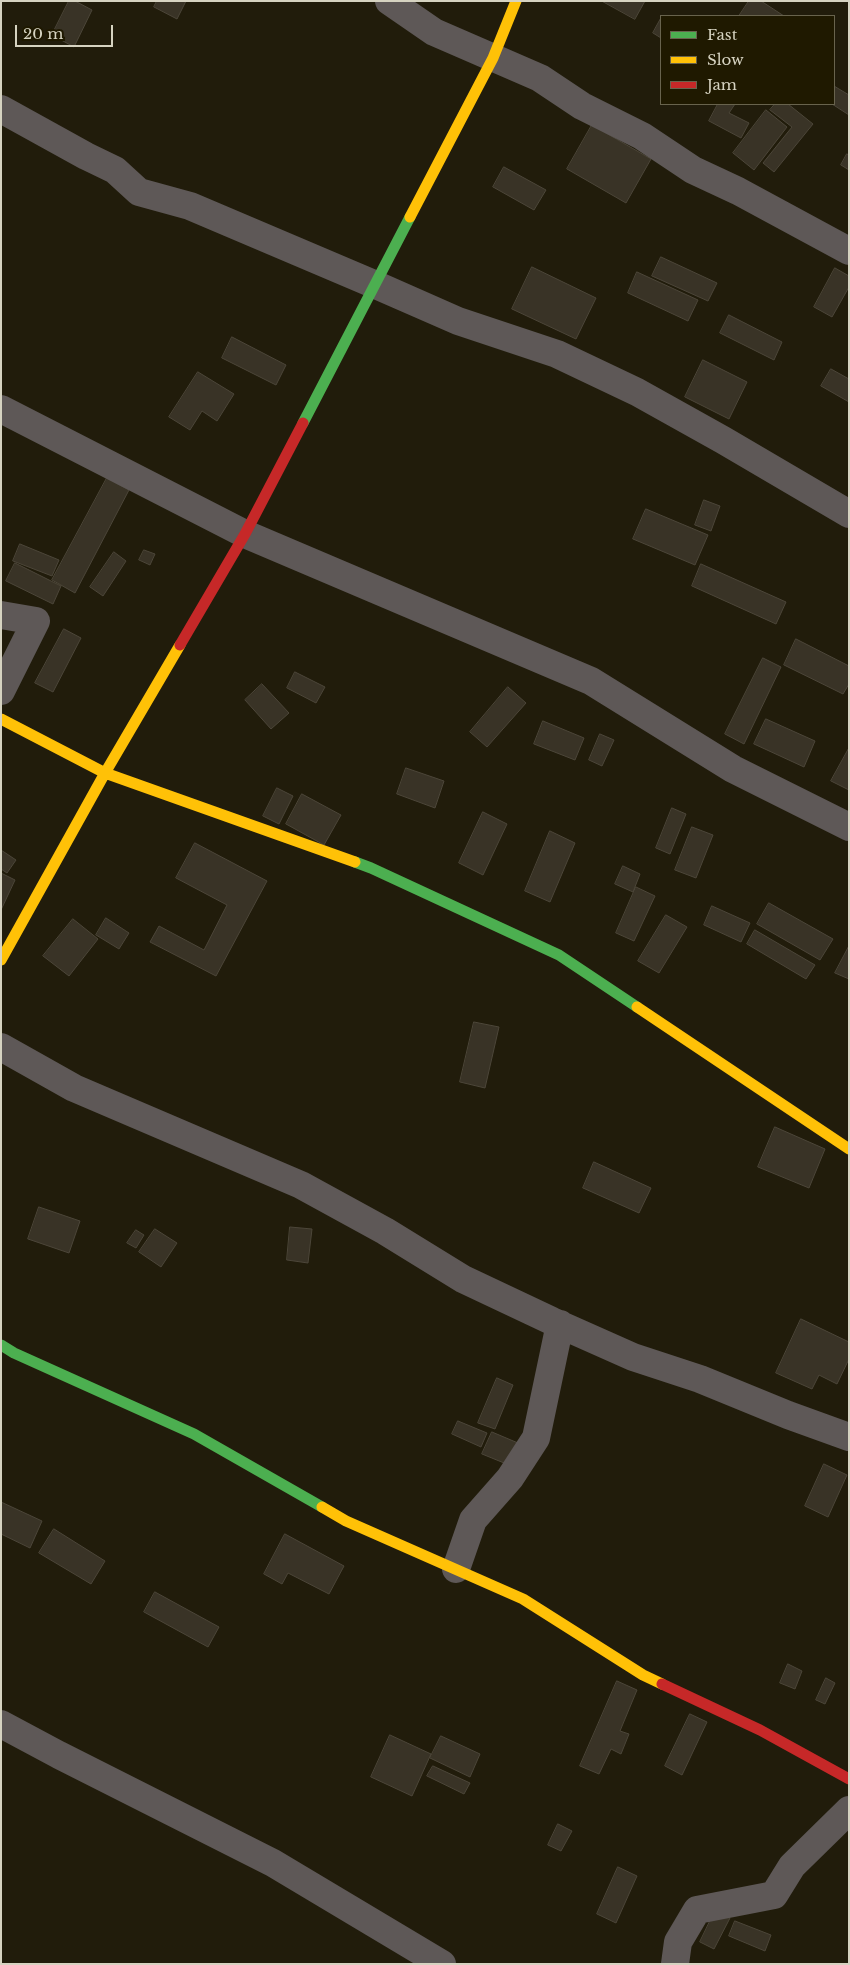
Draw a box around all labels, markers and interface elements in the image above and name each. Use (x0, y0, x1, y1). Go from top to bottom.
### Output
scale bar (18, 15, 115, 47)
legend (660, 15, 835, 105)
text: 20 m (23, 24, 63, 43)
text: Fast (707, 25, 737, 44)
text: Slow (707, 50, 744, 69)
text: Jam (707, 75, 737, 94)

